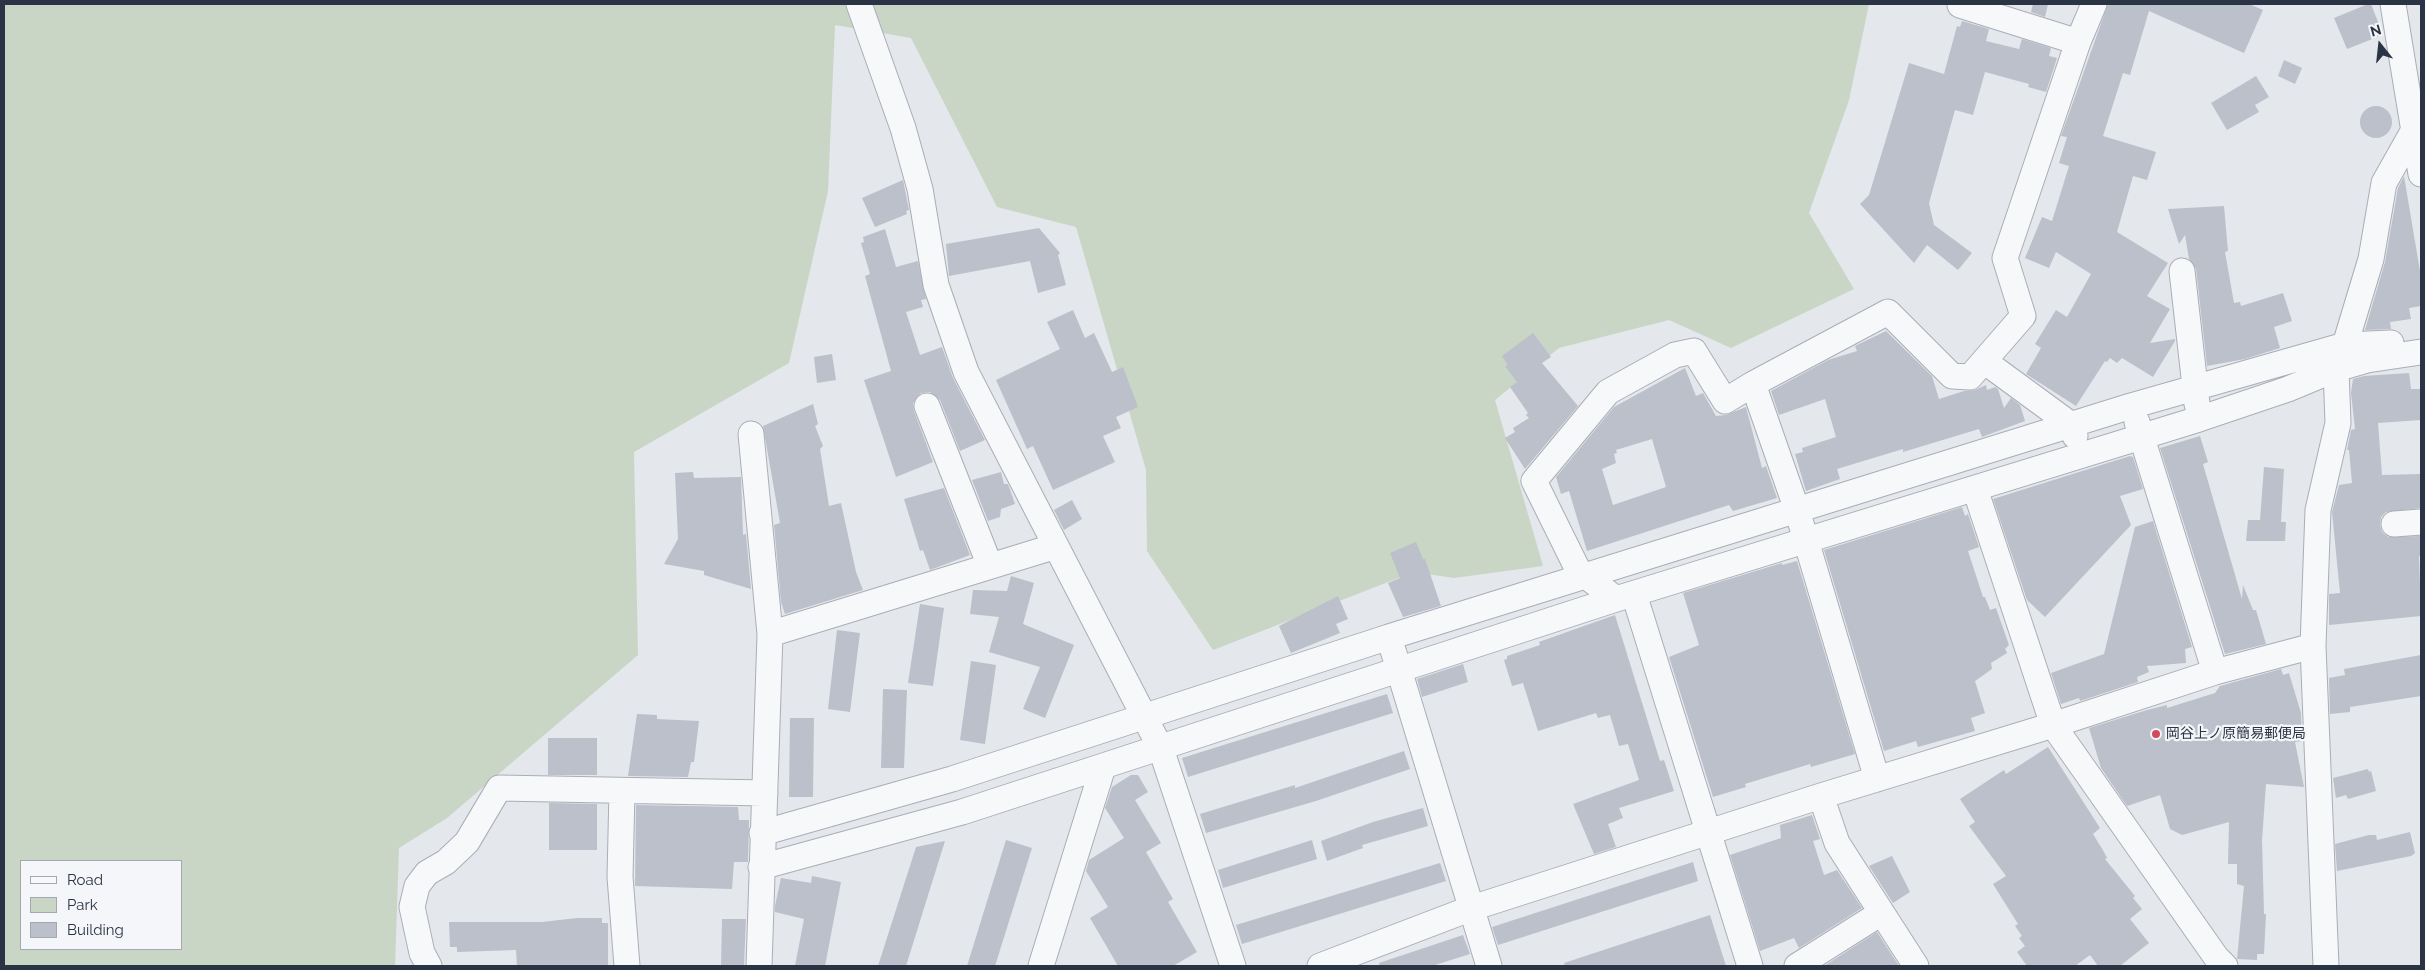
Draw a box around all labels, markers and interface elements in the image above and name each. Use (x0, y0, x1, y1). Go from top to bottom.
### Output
north arrow (2355, 20, 2405, 70)
text: N (2369, 21, 2383, 40)
place label: 岡谷上ノ原簡易郵便局 (2166, 726, 2306, 742)
marker: 岡谷上ノ原簡易郵便局 (2150, 728, 2162, 740)
legend (20, 860, 182, 950)
text: Road (67, 871, 103, 889)
text: Park (67, 896, 98, 914)
text: Building (67, 921, 124, 939)

